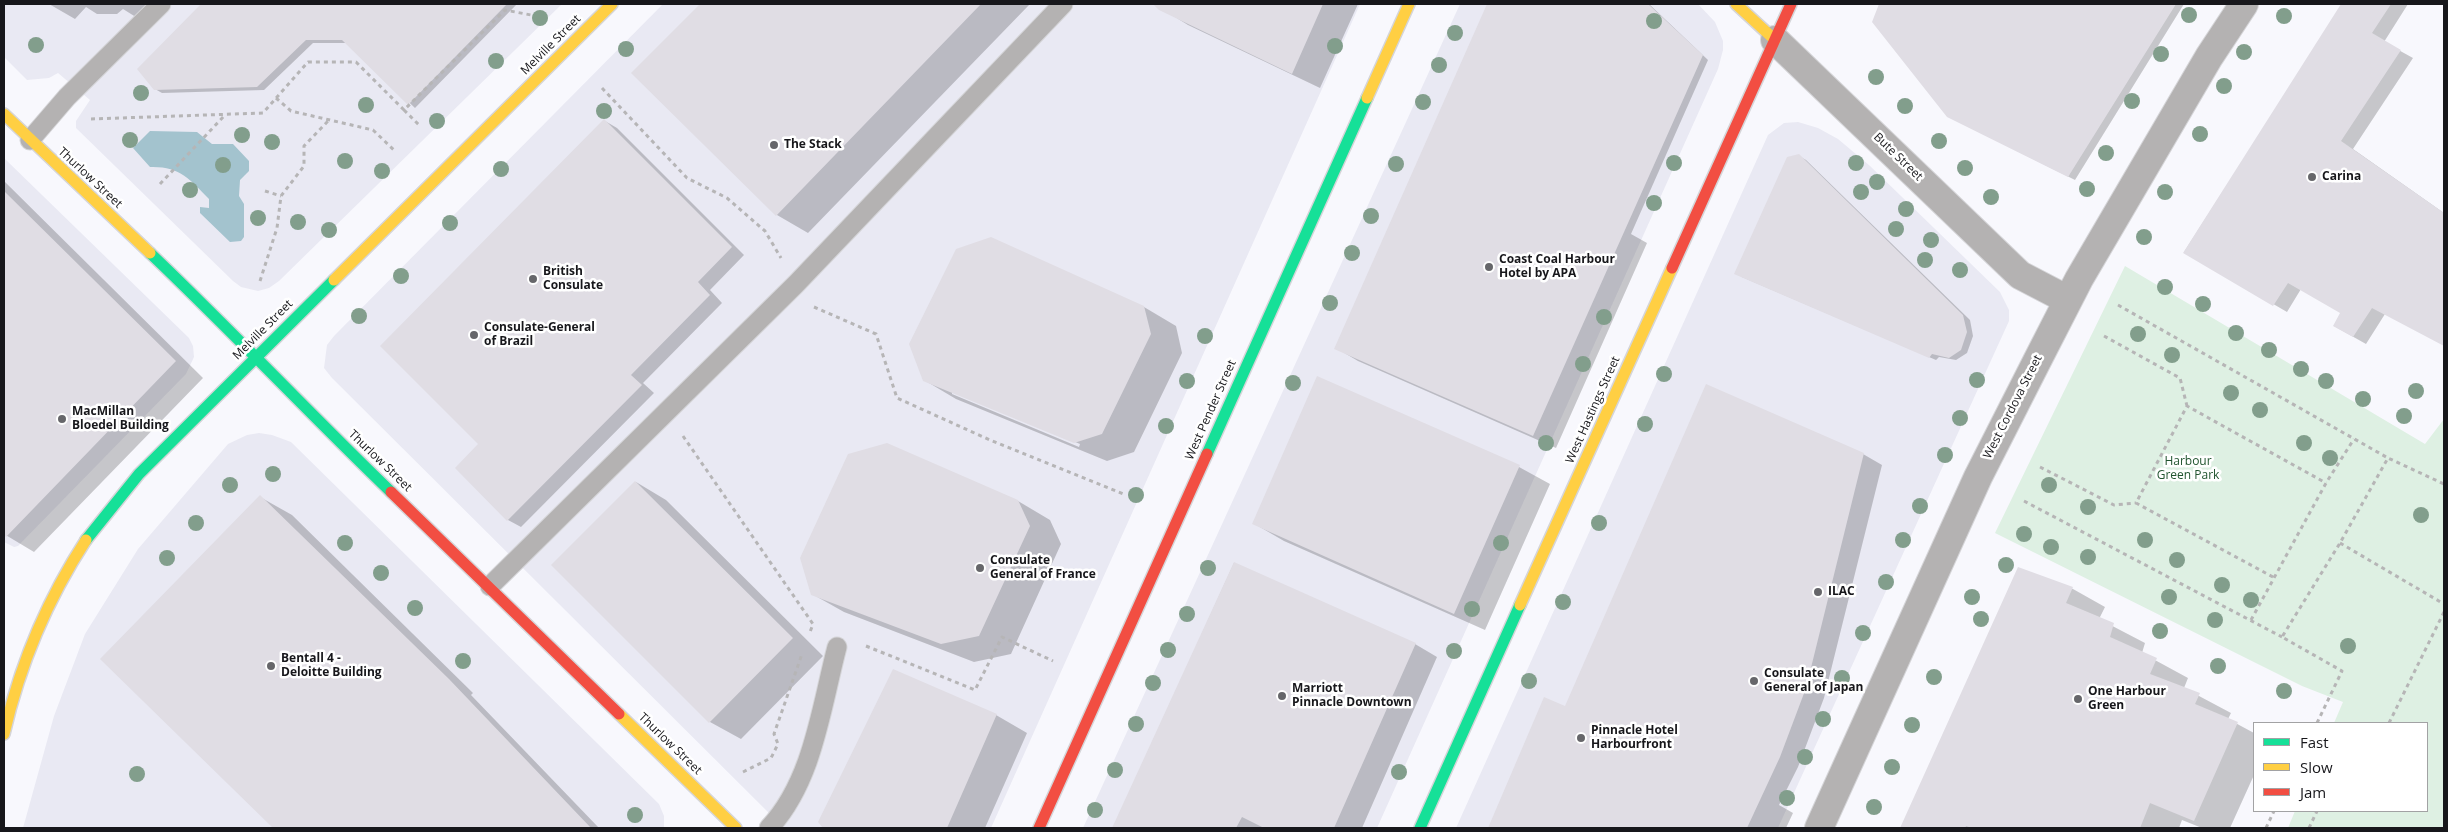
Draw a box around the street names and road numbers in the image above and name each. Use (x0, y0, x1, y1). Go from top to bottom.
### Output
street label: Melville Street (518, 12, 584, 78)
street label: Bute Street (1870, 130, 1926, 184)
street label: Thurlow Street (55, 145, 125, 211)
street label: Melville Street (230, 297, 296, 363)
street label: West Cordova Street (1981, 353, 2045, 461)
street label: West Hastings Street (1563, 354, 1623, 466)
street label: West Pender Street (1182, 358, 1240, 462)
street label: Thurlow Street (345, 427, 415, 495)
street label: Thurlow Street (635, 710, 705, 778)

